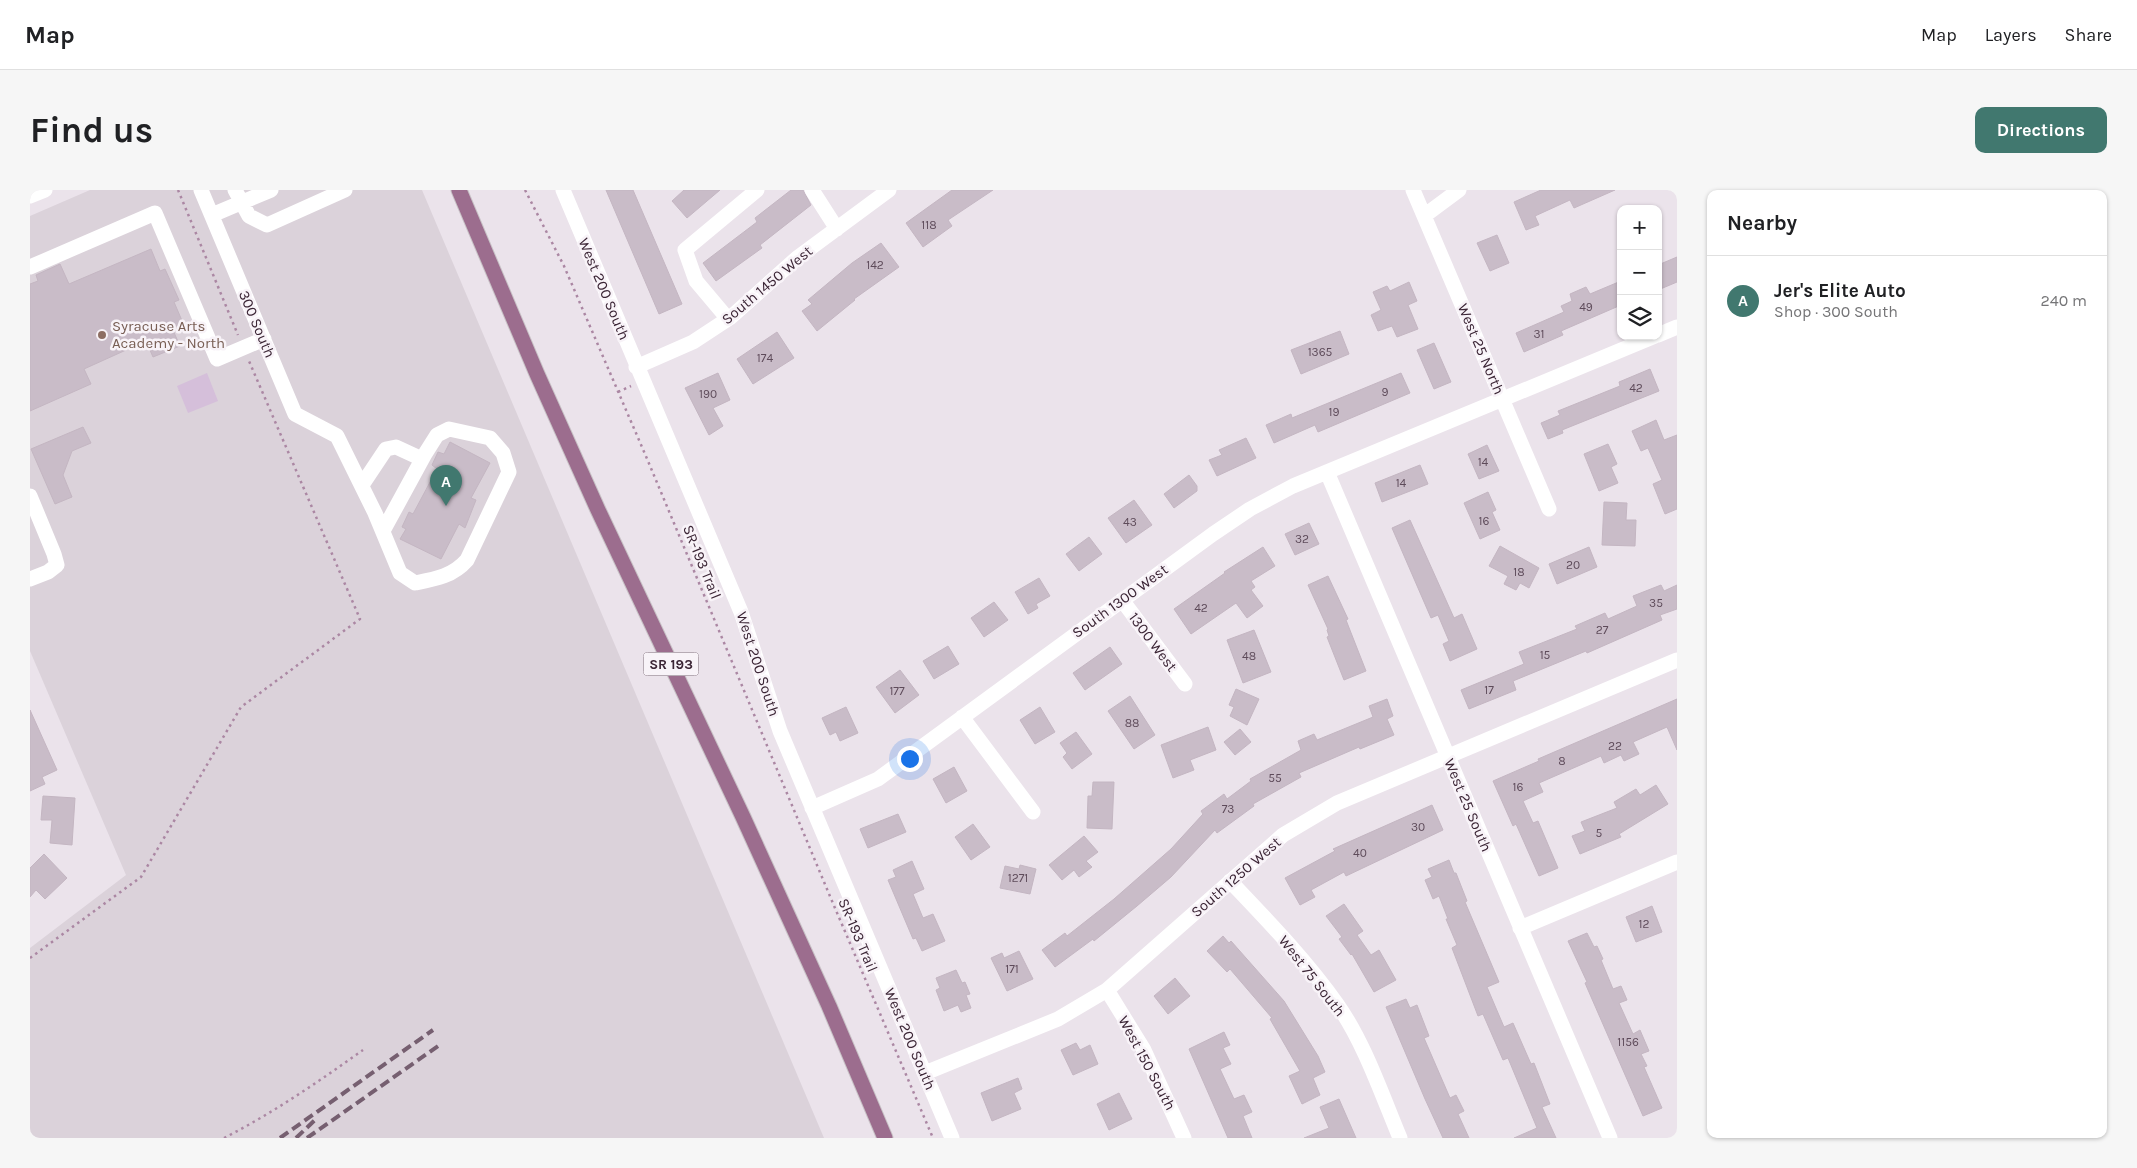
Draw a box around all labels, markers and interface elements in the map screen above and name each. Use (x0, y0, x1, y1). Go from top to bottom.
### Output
text: Map (25, 21, 75, 49)
text: Map (1921, 24, 1957, 46)
text: Layers (1985, 24, 2037, 46)
text: Share (2065, 24, 2112, 46)
button: Directions (1975, 107, 2107, 153)
text: Find us (30, 110, 153, 151)
map controls (1617, 205, 1662, 340)
button: + (1617, 205, 1662, 250)
text: Nearby (1727, 211, 1797, 235)
house number: 118 (921, 218, 937, 232)
street label: West 200 South (574, 235, 634, 343)
street label: South 1450 West (718, 242, 816, 328)
button: − (1617, 250, 1662, 295)
house number: 142 (866, 258, 884, 272)
text: Jer's Elite Auto (1774, 280, 1906, 302)
street label: 300 South (235, 288, 279, 360)
text: A (1738, 291, 1748, 310)
text: 240 m (2041, 291, 2087, 310)
button: layers (1617, 295, 1662, 340)
house number: 49 (1579, 300, 1593, 314)
street label: West 25 North (1454, 301, 1508, 397)
text: Shop · 300 South (1774, 302, 1898, 321)
place label: Syracuse Arts Academy - North (112, 317, 225, 352)
house number: 31 (1533, 327, 1545, 341)
marker: Syracuse Arts Academy - North (96, 329, 108, 341)
house number: 1365 (1308, 345, 1333, 359)
house number: 174 (757, 351, 773, 365)
house number: 42 (1629, 381, 1643, 395)
house number: 9 (1382, 385, 1389, 399)
house number: 190 (699, 387, 717, 401)
house number: 19 (1329, 405, 1339, 419)
house number: 14 (1478, 455, 1489, 469)
pin: A (430, 465, 462, 506)
house number: 14 (1396, 476, 1407, 490)
house number: 16 (1479, 514, 1490, 528)
house number: 43 (1123, 515, 1137, 529)
street label: SR-193 Trail (679, 522, 725, 602)
house number: 32 (1295, 532, 1309, 546)
house number: 20 (1566, 558, 1580, 572)
street label: South 1300 West (1069, 560, 1171, 642)
house number: 18 (1513, 565, 1525, 579)
house number: 35 (1649, 596, 1663, 610)
house number: 42 (1194, 601, 1208, 615)
street label: West 200 South (733, 609, 783, 719)
street label: 1300 West (1125, 609, 1181, 675)
house number: 27 (1596, 623, 1609, 637)
house number: 15 (1540, 648, 1551, 662)
house number: 48 (1242, 649, 1256, 663)
road number: SR 193 (644, 652, 698, 676)
house number: 17 (1484, 683, 1494, 697)
house number: 177 (889, 684, 905, 698)
house number: 88 (1125, 716, 1139, 730)
house number: 22 (1608, 739, 1622, 753)
your location (897, 746, 923, 772)
house number: 8 (1558, 754, 1566, 768)
street label: West 25 South (1440, 756, 1496, 854)
house number: 55 (1268, 771, 1282, 785)
house number: 16 (1513, 780, 1524, 794)
house number: 73 (1222, 802, 1234, 816)
house number: 30 (1411, 820, 1425, 834)
house number: 5 (1596, 826, 1603, 840)
street label: South 1250 West (1187, 833, 1285, 921)
house number: 40 (1353, 846, 1367, 860)
house number: 1271 (1008, 871, 1028, 885)
street label: SR-193 Trail (834, 895, 882, 975)
house number: 12 (1639, 917, 1650, 931)
street label: West 75 South (1275, 932, 1349, 1020)
house number: 171 (1005, 962, 1019, 976)
street label: West 200 South (880, 985, 940, 1093)
street label: West 150 South (1114, 1013, 1180, 1113)
house number: 1156 (1617, 1035, 1639, 1049)

